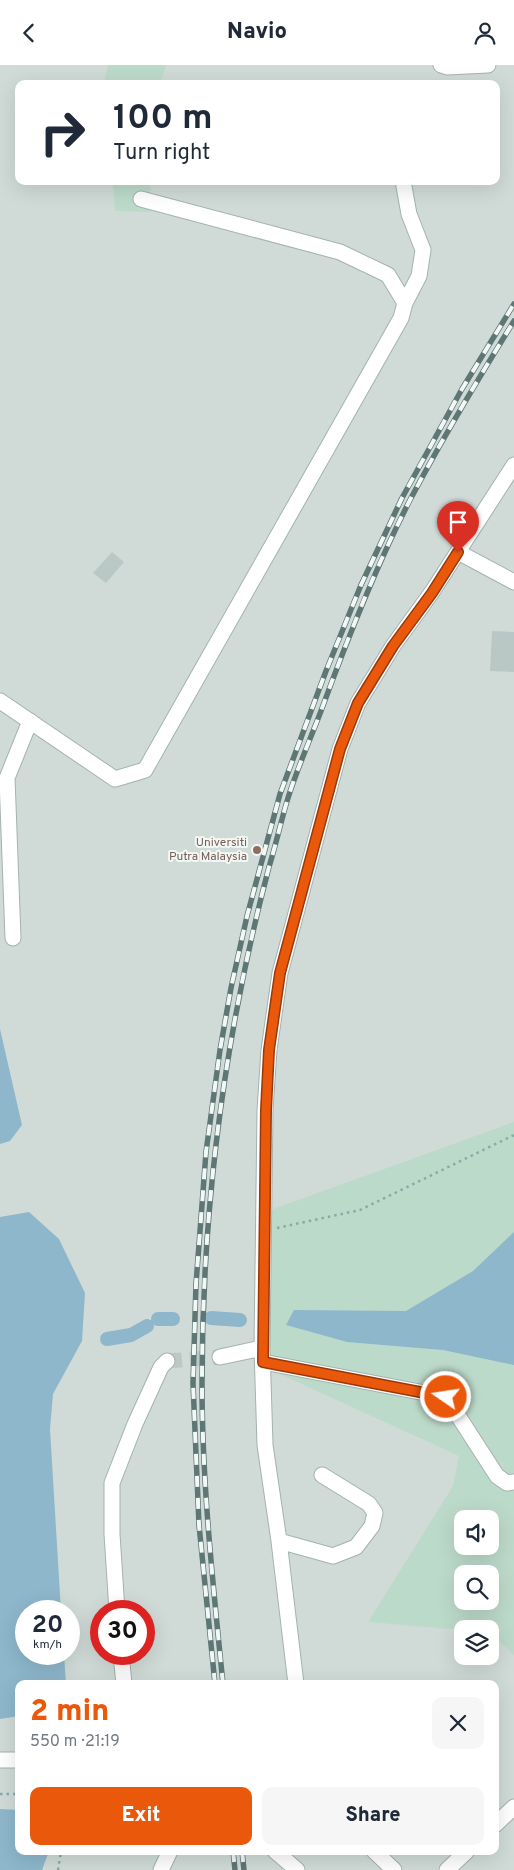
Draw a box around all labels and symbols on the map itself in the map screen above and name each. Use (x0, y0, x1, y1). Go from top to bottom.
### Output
pin (437, 501, 479, 552)
place label: Universiti Putra Malaysia (169, 835, 247, 865)
marker: Universiti Putra Malaysia (251, 844, 263, 856)
position arrow (419, 1370, 471, 1422)
speed limit sign: 30 (90, 1600, 155, 1665)

